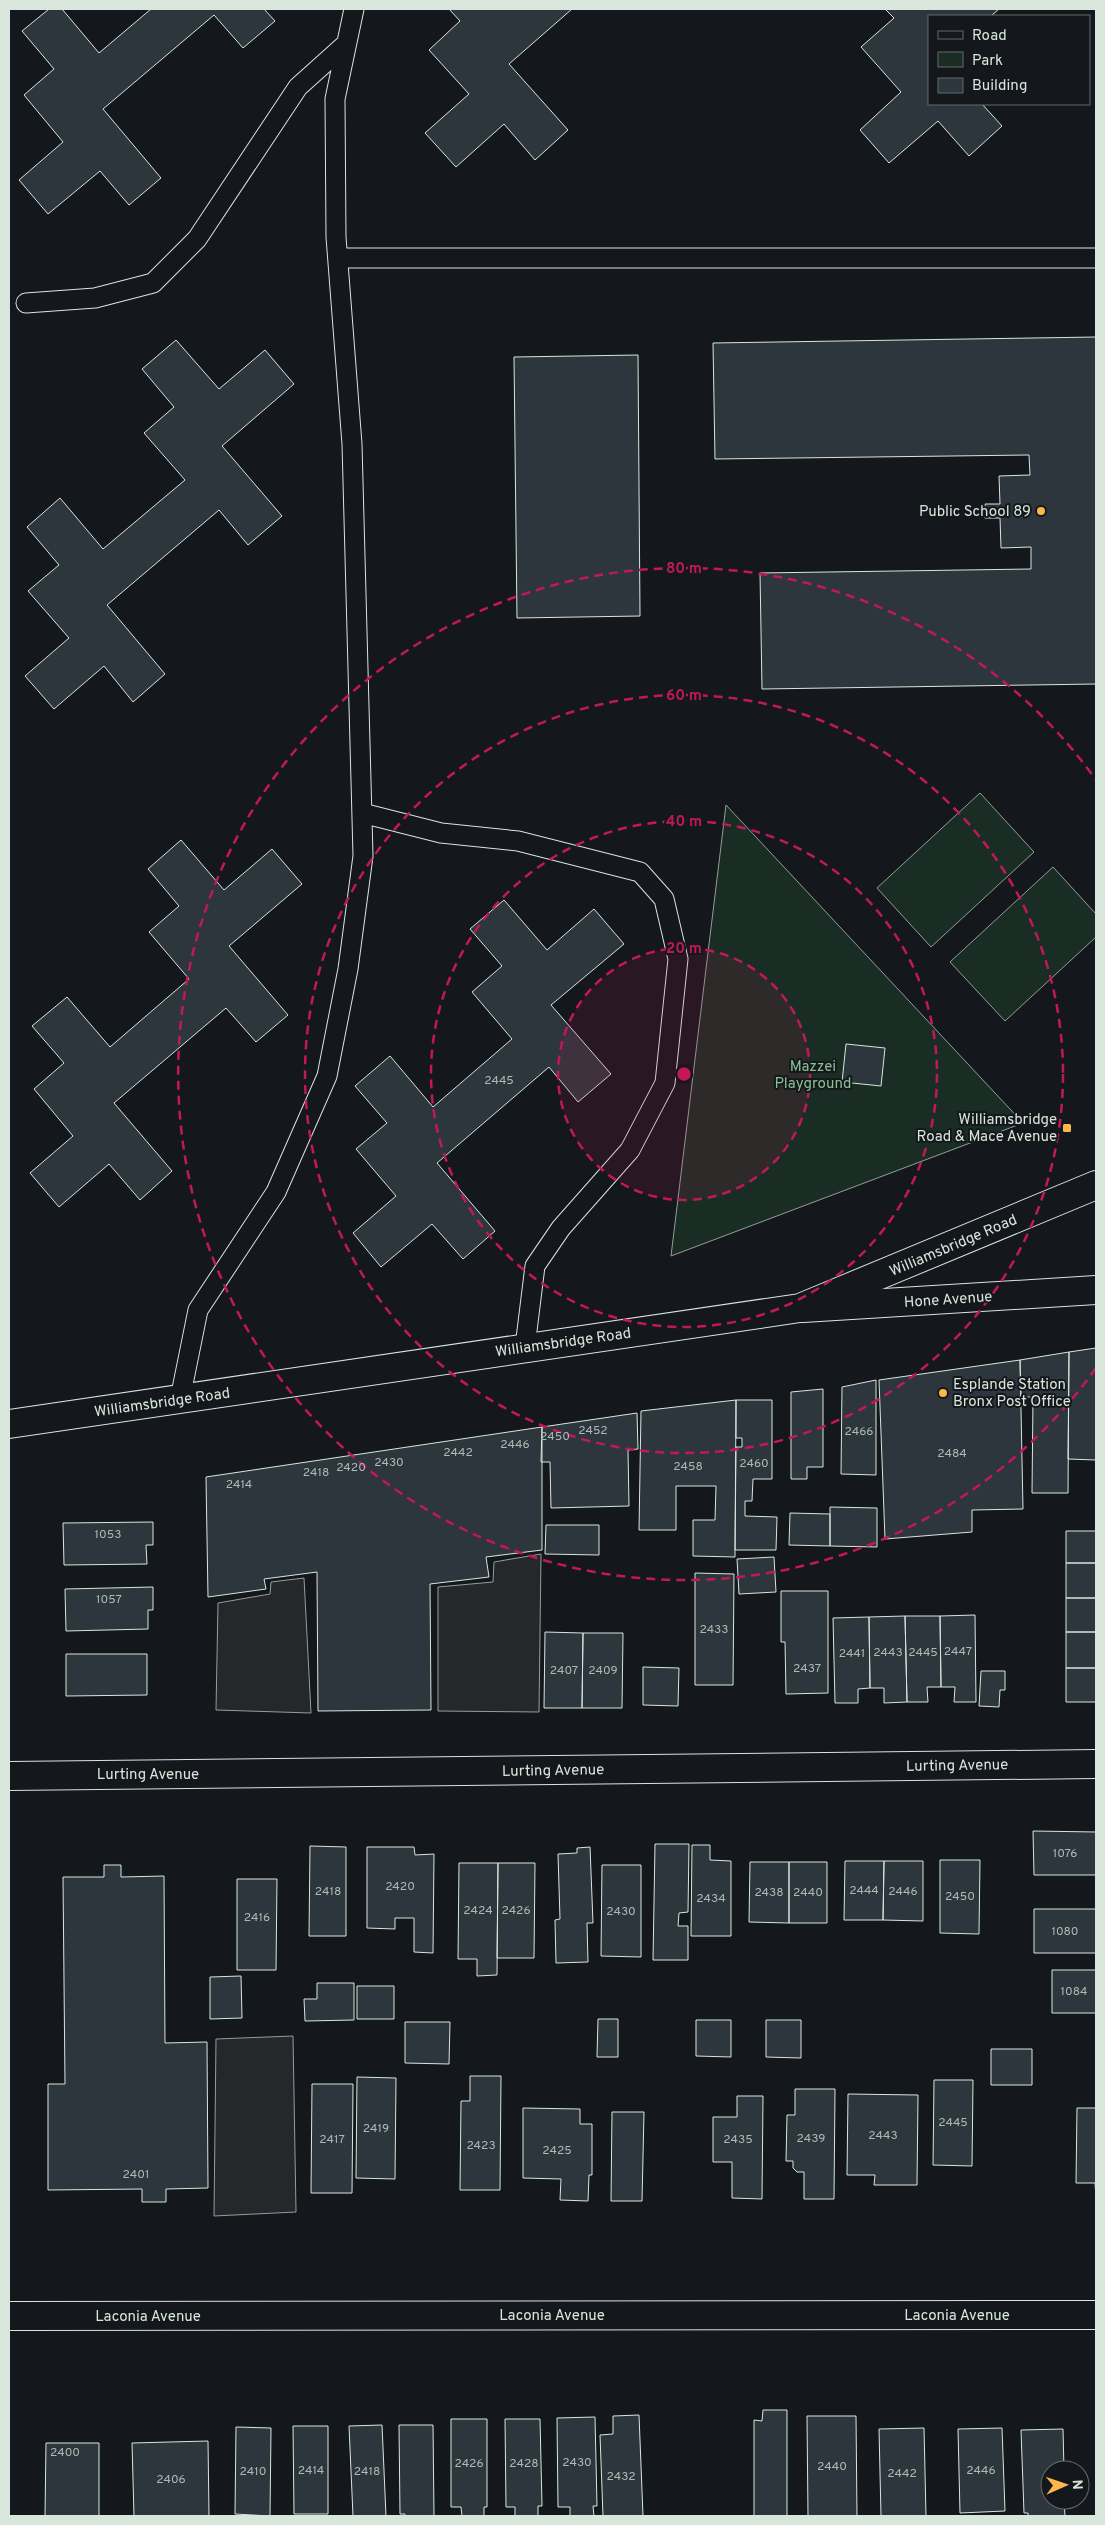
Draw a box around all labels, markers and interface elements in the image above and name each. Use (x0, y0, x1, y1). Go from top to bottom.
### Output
legend (928, 15, 1090, 105)
text: Road (972, 27, 1007, 46)
text: Park (972, 52, 1003, 71)
text: Building (972, 77, 1027, 96)
place label: Public School 89 (919, 503, 1031, 522)
marker: Public School 89 (1035, 505, 1047, 517)
text: 80 m (666, 560, 702, 579)
text: 60 m (666, 687, 702, 706)
text: 40 m (666, 813, 702, 832)
text: 20 m (666, 940, 702, 959)
park label: Mazzei Playground (774, 1058, 852, 1094)
centre of rings (675, 1065, 693, 1083)
house number: 2445 (484, 1073, 514, 1089)
place label: Williamsbridge Road & Mace Avenue (917, 1111, 1057, 1147)
marker: Williamsbridge Road & Mace Avenue (1061, 1122, 1073, 1134)
street label: Williamsbridge Road (887, 1211, 1020, 1282)
street label: Hone Avenue (903, 1288, 993, 1313)
street label: Williamsbridge Road (494, 1325, 632, 1362)
place label: Esplande Station Bronx Post Office (953, 1376, 1071, 1412)
street label: Williamsbridge Road (93, 1385, 231, 1422)
marker: Esplande Station Bronx Post Office (937, 1387, 949, 1399)
house number: 2452 (578, 1423, 608, 1439)
house number: 2466 (844, 1424, 874, 1440)
house number: 2450 (540, 1429, 570, 1445)
house number: 2446 (500, 1437, 530, 1453)
house number: 2442 (443, 1445, 473, 1461)
house number: 2484 (937, 1446, 967, 1462)
house number: 2430 (374, 1455, 404, 1471)
house number: 2460 (739, 1456, 769, 1472)
house number: 2458 (673, 1459, 703, 1475)
house number: 2420 (336, 1460, 366, 1476)
house number: 2418 (303, 1465, 329, 1481)
house number: 2414 (226, 1477, 252, 1493)
house number: 1053 (95, 1527, 121, 1543)
house number: 1057 (96, 1592, 122, 1608)
house number: 2433 (699, 1622, 729, 1638)
house number: 2447 (944, 1644, 972, 1660)
house number: 2443 (873, 1645, 903, 1661)
house number: 2445 (908, 1645, 938, 1661)
house number: 2441 (839, 1646, 865, 1662)
house number: 2437 (793, 1661, 821, 1677)
house number: 2407 (550, 1663, 578, 1679)
house number: 2409 (588, 1663, 618, 1679)
street label: Lurting Avenue (906, 1756, 1008, 1777)
street label: Lurting Avenue (502, 1761, 604, 1782)
street label: Lurting Avenue (97, 1766, 199, 1785)
house number: 1076 (1053, 1846, 1077, 1862)
house number: 2420 (385, 1879, 415, 1895)
house number: 2444 (849, 1883, 879, 1899)
house number: 2418 (315, 1884, 341, 1900)
house number: 2446 (888, 1884, 918, 1900)
house number: 2438 (754, 1885, 784, 1901)
house number: 2440 (793, 1885, 823, 1901)
house number: 2450 (945, 1889, 975, 1905)
house number: 2434 (696, 1891, 726, 1907)
house number: 2424 (463, 1903, 493, 1919)
house number: 2426 (501, 1903, 531, 1919)
house number: 2430 (606, 1904, 636, 1920)
house number: 2416 (244, 1910, 270, 1926)
house number: 1080 (1051, 1924, 1079, 1940)
house number: 1084 (1061, 1984, 1087, 2000)
house number: 2445 (938, 2115, 968, 2131)
house number: 2419 (363, 2121, 389, 2137)
house number: 2443 (868, 2128, 898, 2144)
house number: 2439 (797, 2131, 825, 2147)
house number: 2417 (319, 2132, 345, 2148)
house number: 2435 (723, 2132, 753, 2148)
house number: 2423 (466, 2138, 496, 2154)
house number: 2425 (542, 2143, 572, 2159)
house number: 2401 (123, 2167, 149, 2183)
street label: Laconia Avenue (499, 2307, 605, 2326)
street label: Laconia Avenue (904, 2307, 1010, 2326)
street label: Laconia Avenue (95, 2308, 201, 2327)
house number: 2400 (50, 2445, 80, 2461)
house number: 2430 (562, 2455, 592, 2471)
house number: 2426 (454, 2456, 484, 2472)
house number: 2428 (509, 2456, 539, 2472)
house number: 2440 (817, 2459, 847, 2475)
north arrow (1040, 2460, 1090, 2510)
house number: 2414 (298, 2463, 324, 2479)
house number: 2446 (966, 2463, 996, 2479)
house number: 2410 (240, 2464, 266, 2480)
house number: 2418 (354, 2464, 380, 2480)
house number: 2442 (887, 2466, 917, 2482)
house number: 2432 (606, 2469, 636, 2485)
house number: 2406 (156, 2472, 186, 2488)
text: N (1068, 2479, 1085, 2490)

